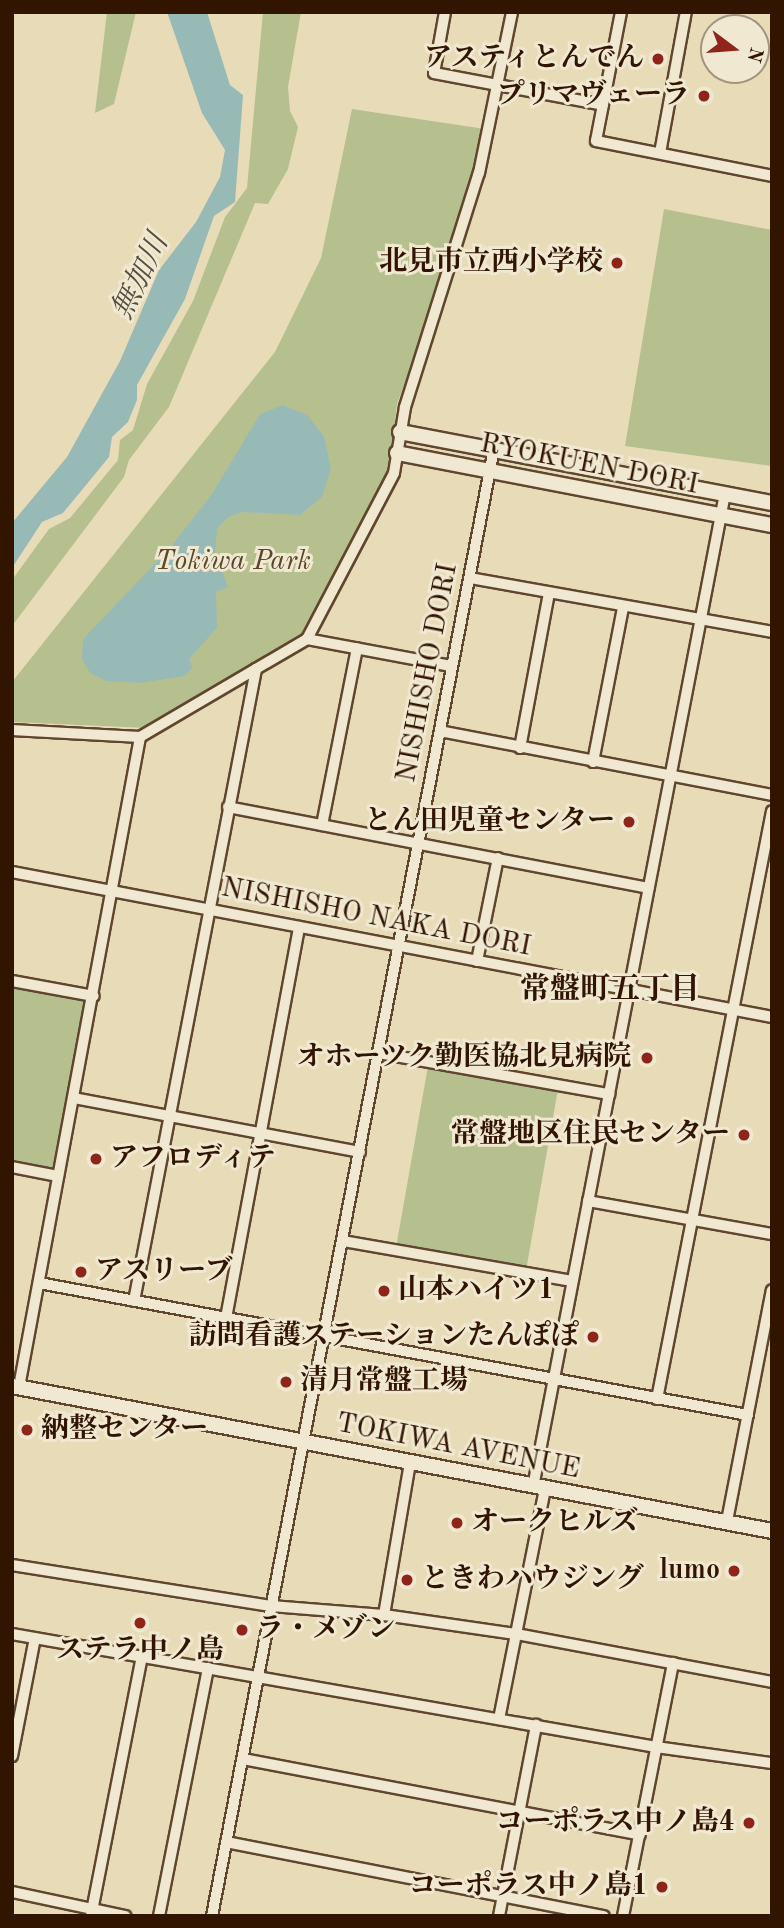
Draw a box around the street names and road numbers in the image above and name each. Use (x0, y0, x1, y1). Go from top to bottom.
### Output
street label: RYOKUEN DORI (477, 427, 701, 503)
street label: NISHISHO DORI (390, 561, 466, 785)
street label: NISHISHO NAKA DORI (218, 871, 534, 965)
street label: TOKIWA AVENUE (333, 1407, 583, 1487)

